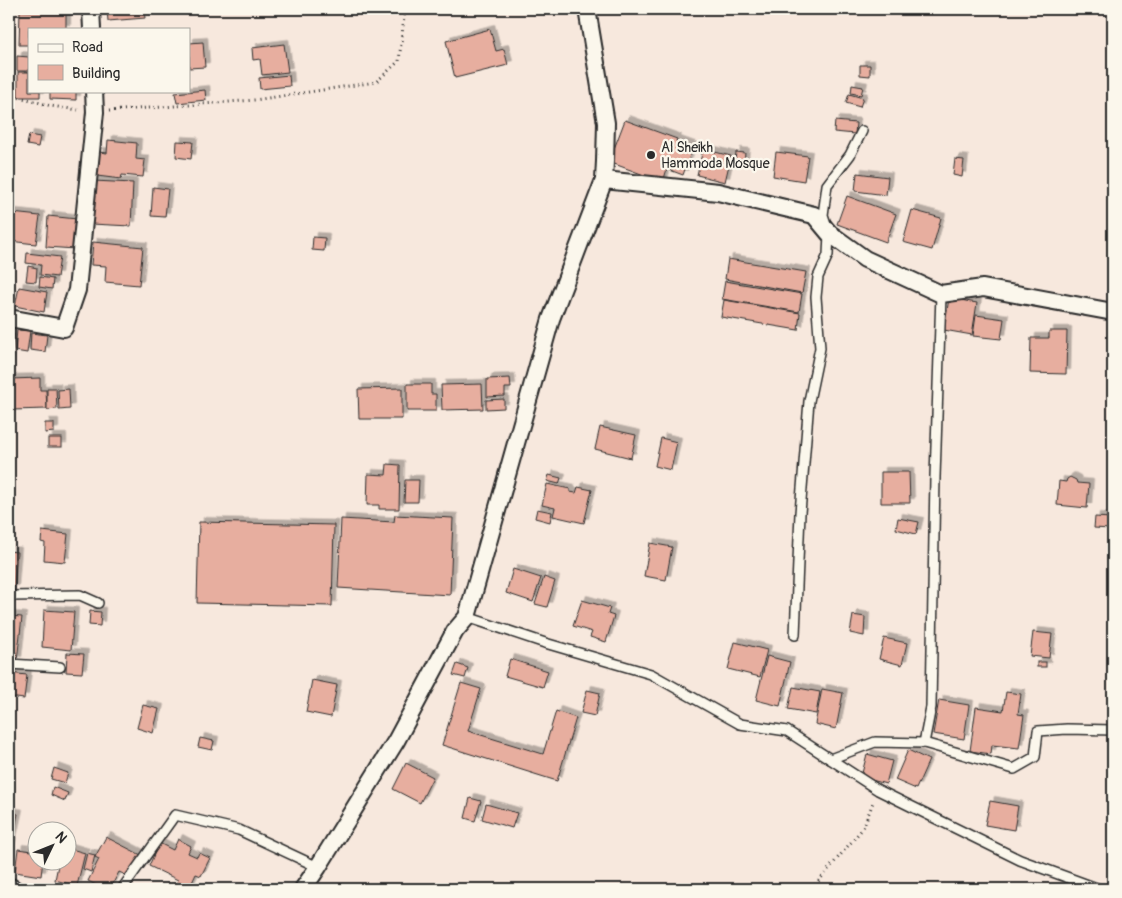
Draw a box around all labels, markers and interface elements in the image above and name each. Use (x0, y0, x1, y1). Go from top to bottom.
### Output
legend (28, 28, 190, 92)
text: Road (72, 38, 103, 57)
text: Building (72, 64, 120, 83)
place label: Al Sheikh Hammoda Mosque (661, 139, 770, 172)
marker: Al Sheikh Hammoda Mosque (645, 149, 657, 161)
north arrow (28, 820, 78, 870)
text: N (52, 828, 71, 847)

